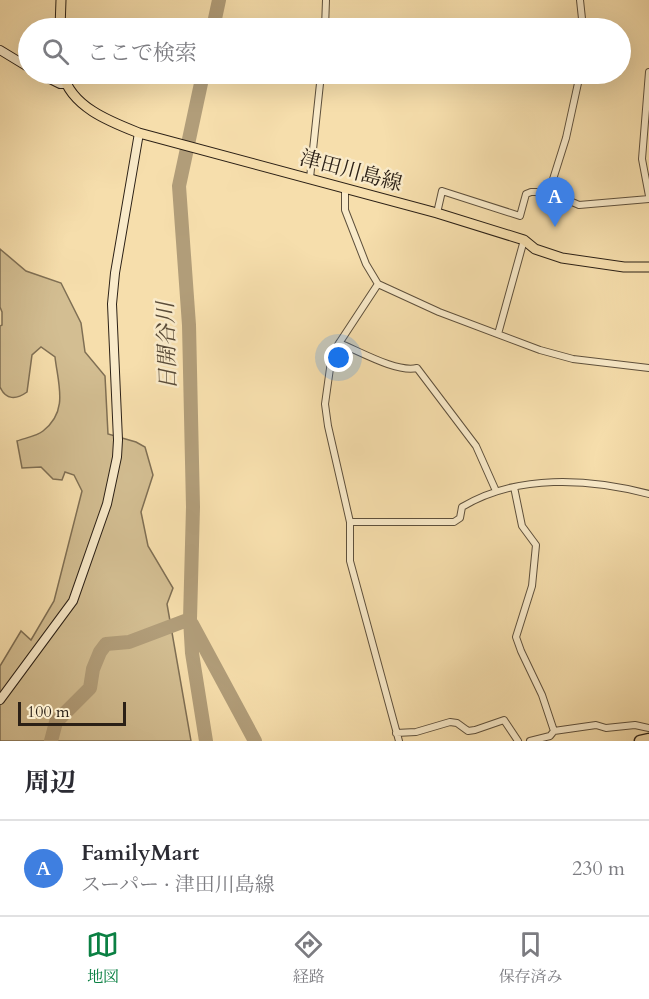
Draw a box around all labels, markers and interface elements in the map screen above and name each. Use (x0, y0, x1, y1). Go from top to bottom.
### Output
search box (18, 18, 631, 84)
icon: search (39, 35, 72, 68)
text: ここで検索 (87, 38, 197, 68)
street label: 津田川島線 (297, 143, 405, 199)
pin: A (536, 178, 574, 227)
water label: 日開谷川 (150, 300, 184, 391)
your location (324, 343, 353, 372)
scale bar (18, 699, 126, 726)
text: 100 m (27, 701, 69, 723)
text: 周辺 (24, 765, 76, 800)
text: FamilyMart (81, 838, 199, 868)
text: A (36, 855, 51, 882)
text: 230 m (572, 855, 625, 882)
text: スーパー · 津田川島線 (81, 871, 275, 898)
tab: 地図 (86, 928, 119, 988)
tab: 経路 (292, 928, 325, 988)
tab: 保存済み (498, 928, 562, 988)

